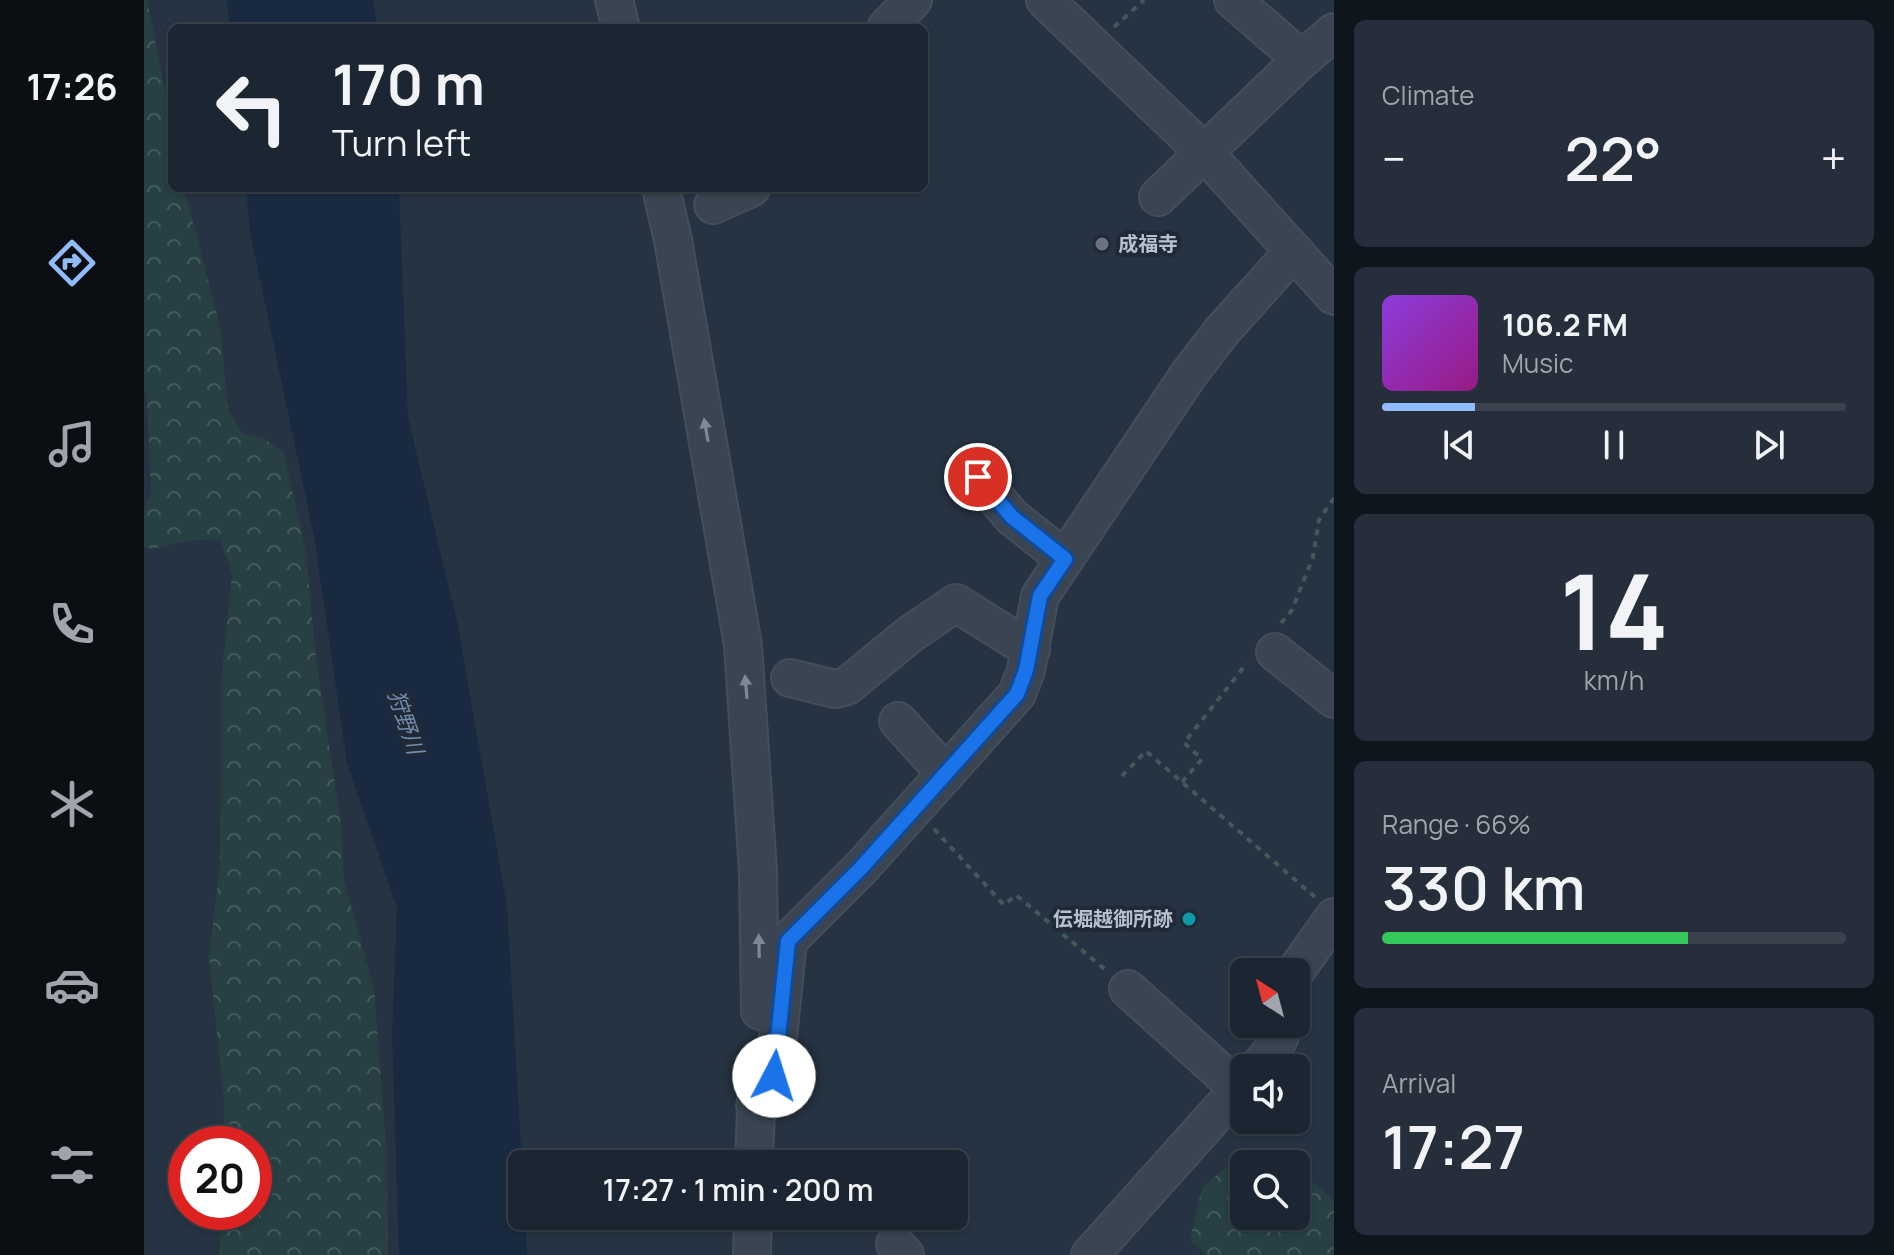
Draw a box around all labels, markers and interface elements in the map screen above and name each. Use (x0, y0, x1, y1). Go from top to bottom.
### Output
text: 170 m (332, 45, 485, 122)
icon: left (200, 56, 304, 160)
text: 17:26 (26, 62, 118, 111)
text: Climate (1382, 77, 1474, 113)
text: 22° (1564, 117, 1662, 199)
text: Turn left (332, 118, 471, 167)
text: − (1382, 128, 1406, 188)
text: + (1821, 128, 1846, 188)
place label: 成福寺 (1118, 230, 1178, 257)
icon: directions (44, 235, 100, 291)
marker: 成福寺 (1093, 235, 1111, 253)
text: 106.2 FM (1502, 304, 1628, 345)
text: Music (1502, 345, 1573, 381)
icon: music (44, 416, 100, 472)
one-way arrow (700, 417, 712, 442)
icon: previous (1437, 423, 1481, 467)
icon: pause (1592, 423, 1636, 467)
icon: next (1747, 423, 1791, 467)
pin (944, 443, 1012, 511)
icon: arrive (956, 455, 1000, 499)
text: 14 (1560, 539, 1668, 681)
icon: phone (44, 596, 100, 652)
text: km/h (1584, 662, 1644, 698)
one-way arrow (739, 674, 752, 699)
water label: 狩野川 (381, 686, 432, 760)
icon: climate (44, 776, 100, 832)
text: Range · 66% (1382, 806, 1531, 842)
text: 330 km (1382, 846, 1586, 928)
place label: 伝堀越御所跡 (1053, 905, 1173, 932)
marker: 伝堀越御所跡 (1180, 910, 1198, 928)
one-way arrow (753, 933, 765, 958)
icon: car (44, 957, 100, 1013)
north arrow (1230, 958, 1310, 1038)
map controls (1230, 958, 1310, 1230)
position arrow (732, 1034, 816, 1118)
button: sound (1230, 1054, 1310, 1134)
text: Arrival (1382, 1065, 1456, 1101)
text: 17:27 (1382, 1105, 1525, 1187)
speed limit sign: 20 (168, 1126, 272, 1230)
icon: filters (44, 1137, 100, 1193)
button: search (1230, 1150, 1310, 1230)
text: 17:27 · 1 min · 200 m (603, 1169, 873, 1210)

